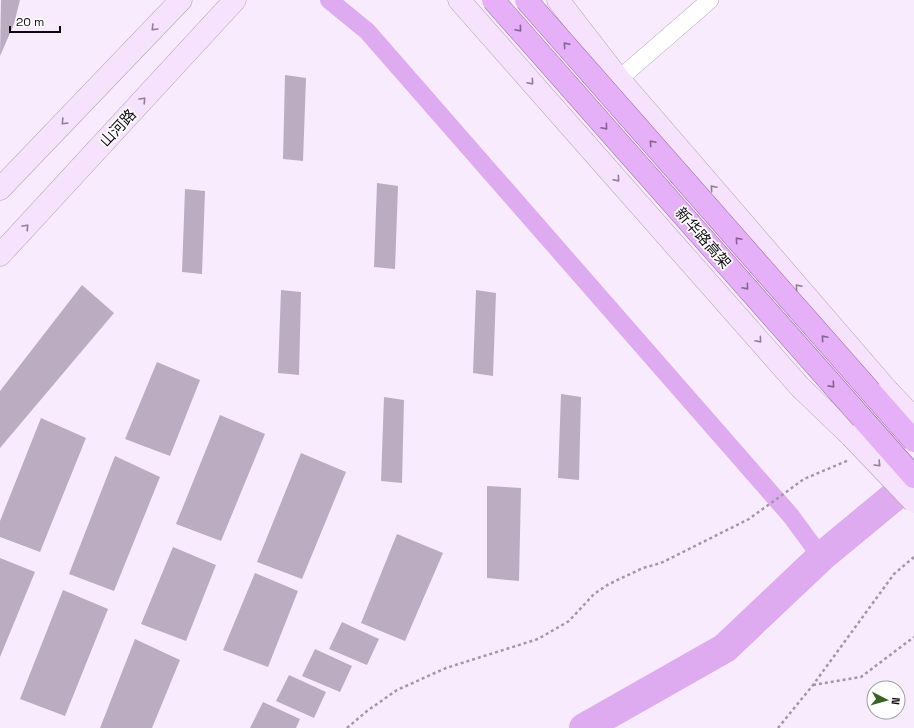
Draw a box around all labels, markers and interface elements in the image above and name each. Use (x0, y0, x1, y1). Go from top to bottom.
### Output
scale bar (10, 8, 60, 34)
text: 20 m (16, 14, 44, 30)
one-way arrow (151, 23, 159, 31)
one-way arrow (514, 24, 521, 32)
one-way arrow (563, 43, 570, 50)
one-way arrow (527, 77, 534, 84)
one-way arrow (138, 97, 146, 105)
street label: 山河路 (95, 105, 140, 151)
one-way arrow (61, 117, 69, 125)
one-way arrow (600, 122, 607, 129)
one-way arrow (649, 140, 656, 148)
one-way arrow (613, 174, 620, 182)
one-way arrow (711, 186, 718, 193)
street label: 新华路高架 (672, 203, 735, 272)
one-way arrow (22, 224, 29, 232)
one-way arrow (735, 238, 742, 245)
one-way arrow (742, 282, 749, 290)
one-way arrow (796, 284, 803, 292)
one-way arrow (754, 335, 761, 343)
one-way arrow (821, 335, 828, 343)
one-way arrow (828, 380, 835, 387)
one-way arrow (873, 459, 881, 467)
north arrow (866, 680, 906, 720)
text: N (889, 697, 903, 705)

